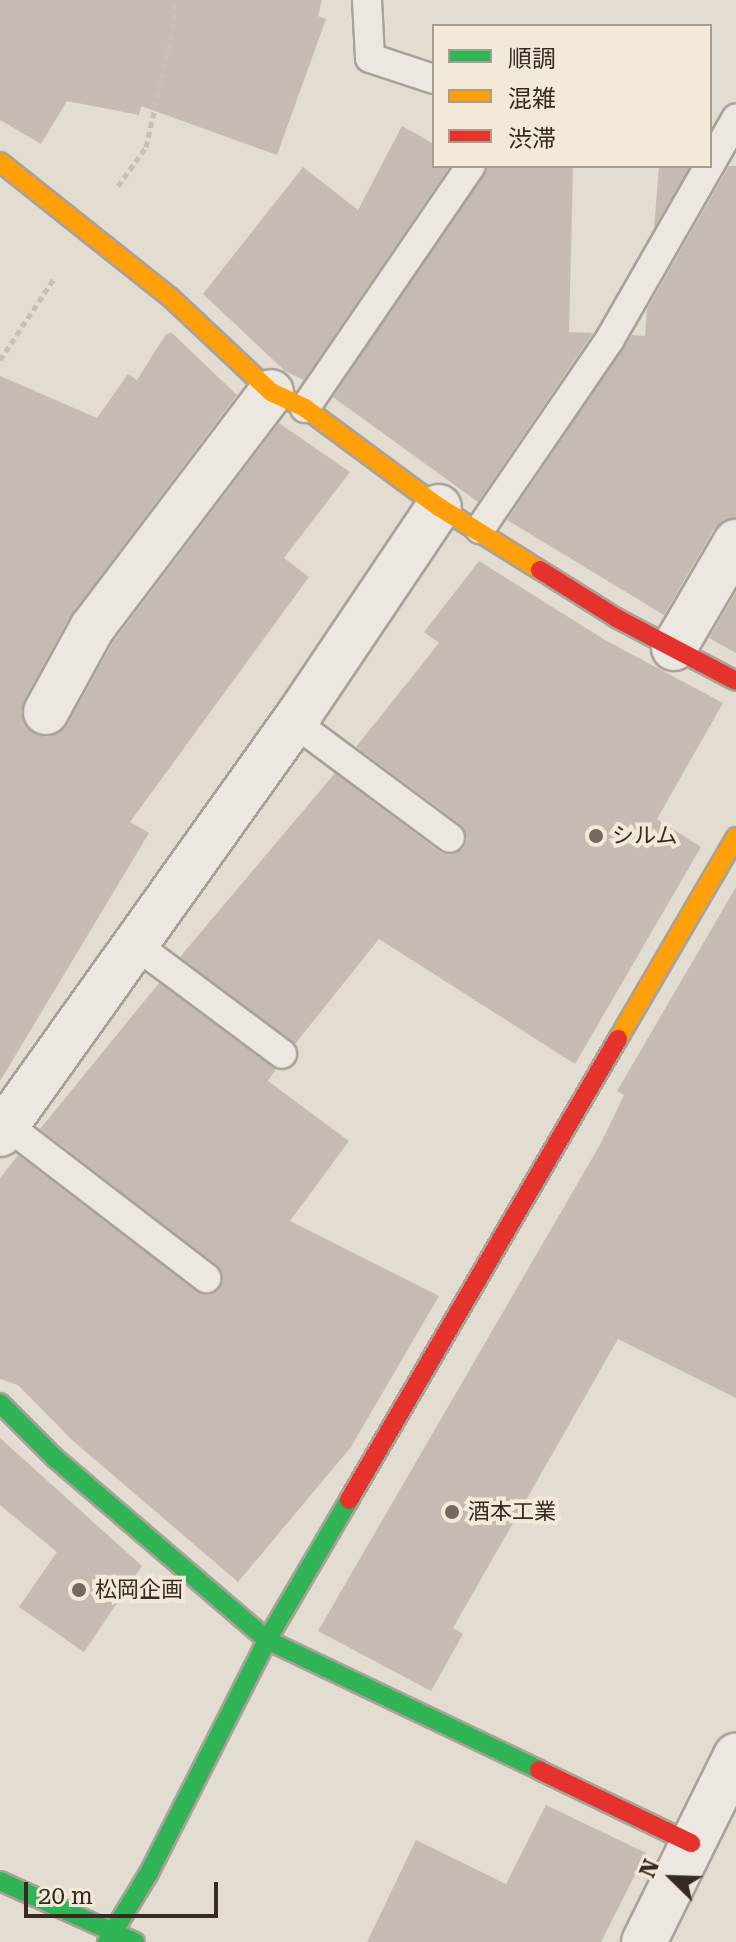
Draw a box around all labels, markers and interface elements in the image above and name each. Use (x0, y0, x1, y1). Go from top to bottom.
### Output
legend (432, 24, 712, 168)
text: 順調 (508, 45, 556, 73)
text: 混雑 (508, 85, 556, 113)
text: 渋滞 (508, 125, 556, 153)
place label: シルム (612, 823, 678, 849)
marker: シルム (587, 827, 605, 845)
place label: 酒本工業 (468, 1499, 556, 1525)
marker: 酒本工業 (443, 1503, 461, 1521)
place label: 松岡企画 (95, 1577, 183, 1603)
marker: 松岡企画 (70, 1581, 88, 1599)
north arrow (632, 1838, 712, 1918)
text: N (635, 1856, 664, 1881)
scale bar (28, 1866, 222, 1916)
text: 20 m (38, 1882, 93, 1910)

